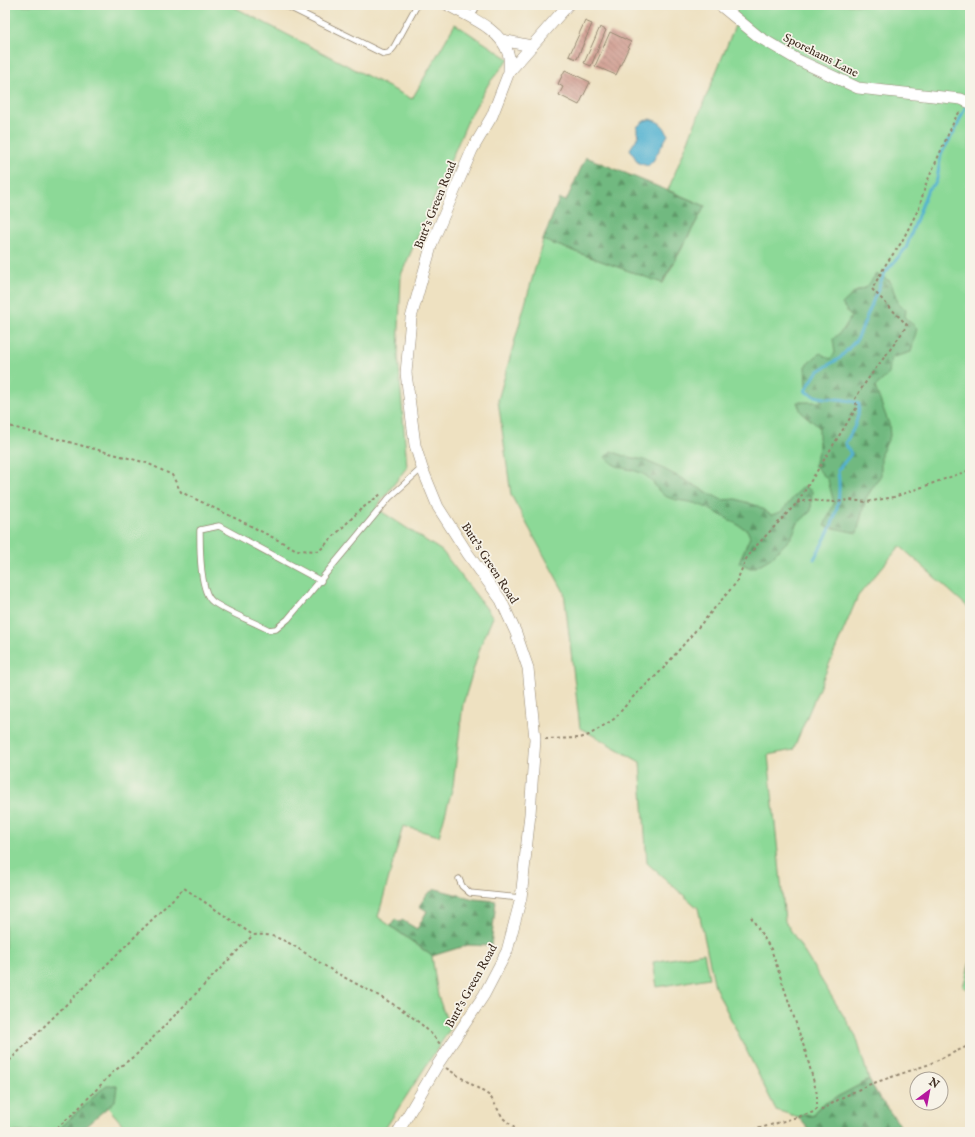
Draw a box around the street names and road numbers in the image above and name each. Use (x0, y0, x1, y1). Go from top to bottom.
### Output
street label: Sporehams Lane (780, 30, 861, 82)
street label: Butt's Green Road (411, 158, 460, 251)
street label: Butt's Green Road (458, 520, 522, 607)
street label: Butt's Green Road (442, 941, 501, 1031)

